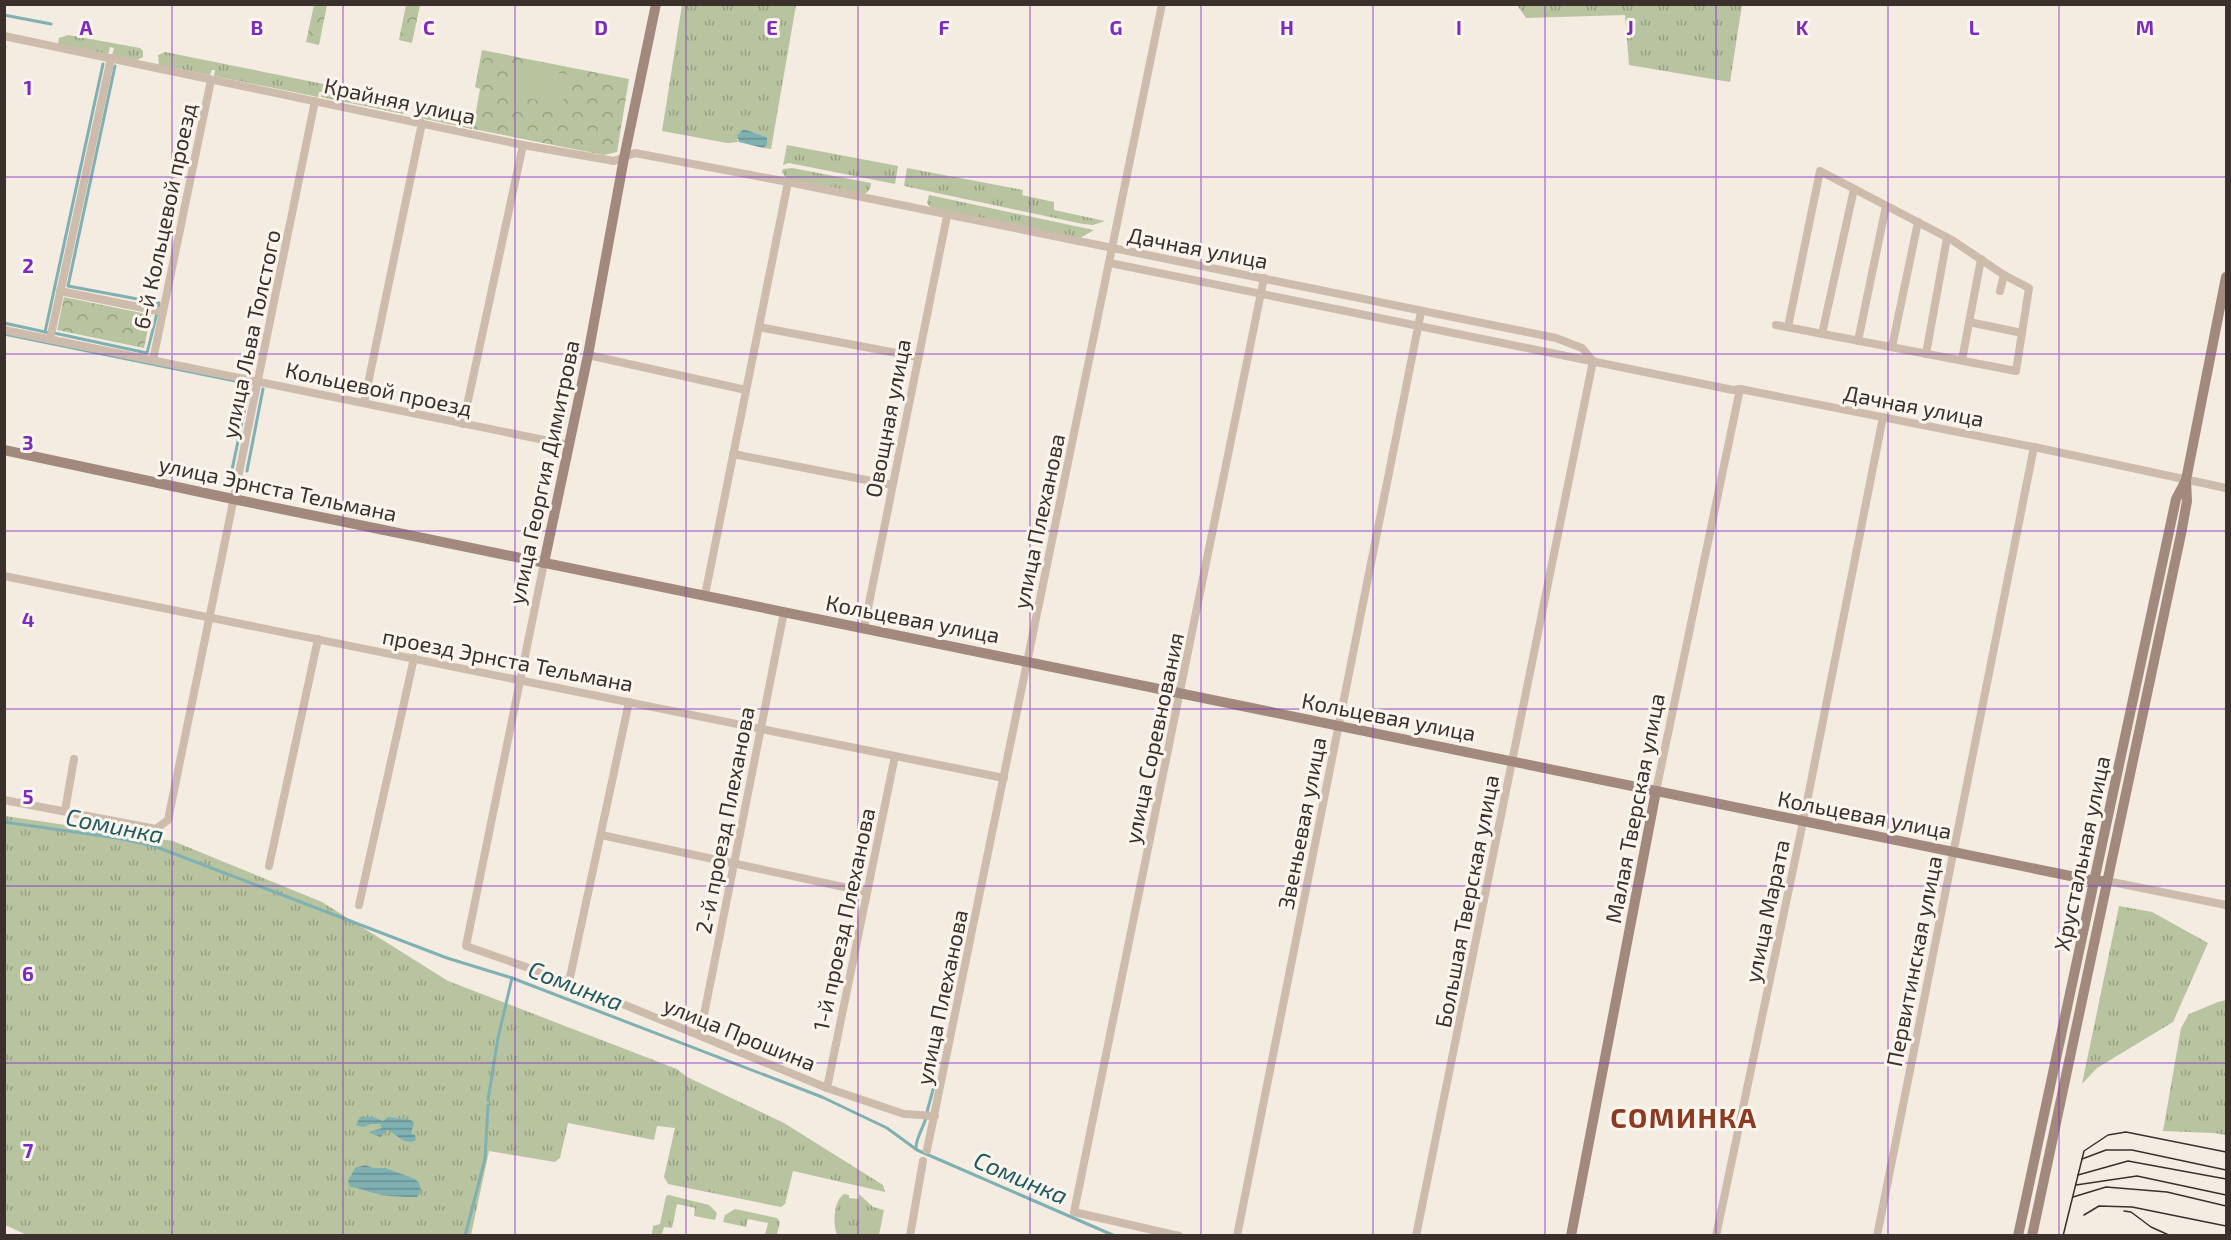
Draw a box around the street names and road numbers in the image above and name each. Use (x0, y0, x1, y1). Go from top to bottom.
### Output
street label: Крайняя улица (322, 71, 478, 130)
street label: 6-й Кольцевой проезд (127, 101, 201, 331)
street label: Дачная улица (1125, 221, 1270, 274)
street label: улица Льва Толстого (215, 227, 286, 441)
street label: улица Георгия Димитрова (502, 337, 585, 607)
street label: Овощная улица (859, 337, 916, 500)
street label: Кольцевой проезд (283, 356, 475, 421)
street label: Дачная улица (1841, 379, 1986, 432)
street label: улица Плеханова (1007, 431, 1070, 611)
street label: улица Эрнста Тельмана (156, 450, 399, 527)
street label: Кольцевая улица (824, 588, 1002, 649)
street label: проезд Эрнста Тельмана (380, 622, 636, 696)
street label: улица Соревнования (1118, 630, 1189, 846)
street label: Кольцевая улица (1300, 686, 1478, 747)
street label: Малая Тверская улица (1599, 691, 1670, 925)
street label: 2-й проезд Плеханова (689, 704, 759, 936)
street label: Звеньевая улица (1272, 735, 1331, 911)
street label: Хрустальная улица (2048, 753, 2115, 953)
street label: Большая Тверская улица (1429, 772, 1504, 1030)
street label: Кольцевая улица (1776, 784, 1954, 845)
street label: 1-й проезд Плеханова (807, 805, 879, 1033)
street label: улица Марата (1738, 837, 1795, 985)
street label: Первитинская улица (1880, 853, 1947, 1069)
street label: улица Плеханова (910, 907, 973, 1087)
street label: улица Прошина (660, 991, 820, 1076)

